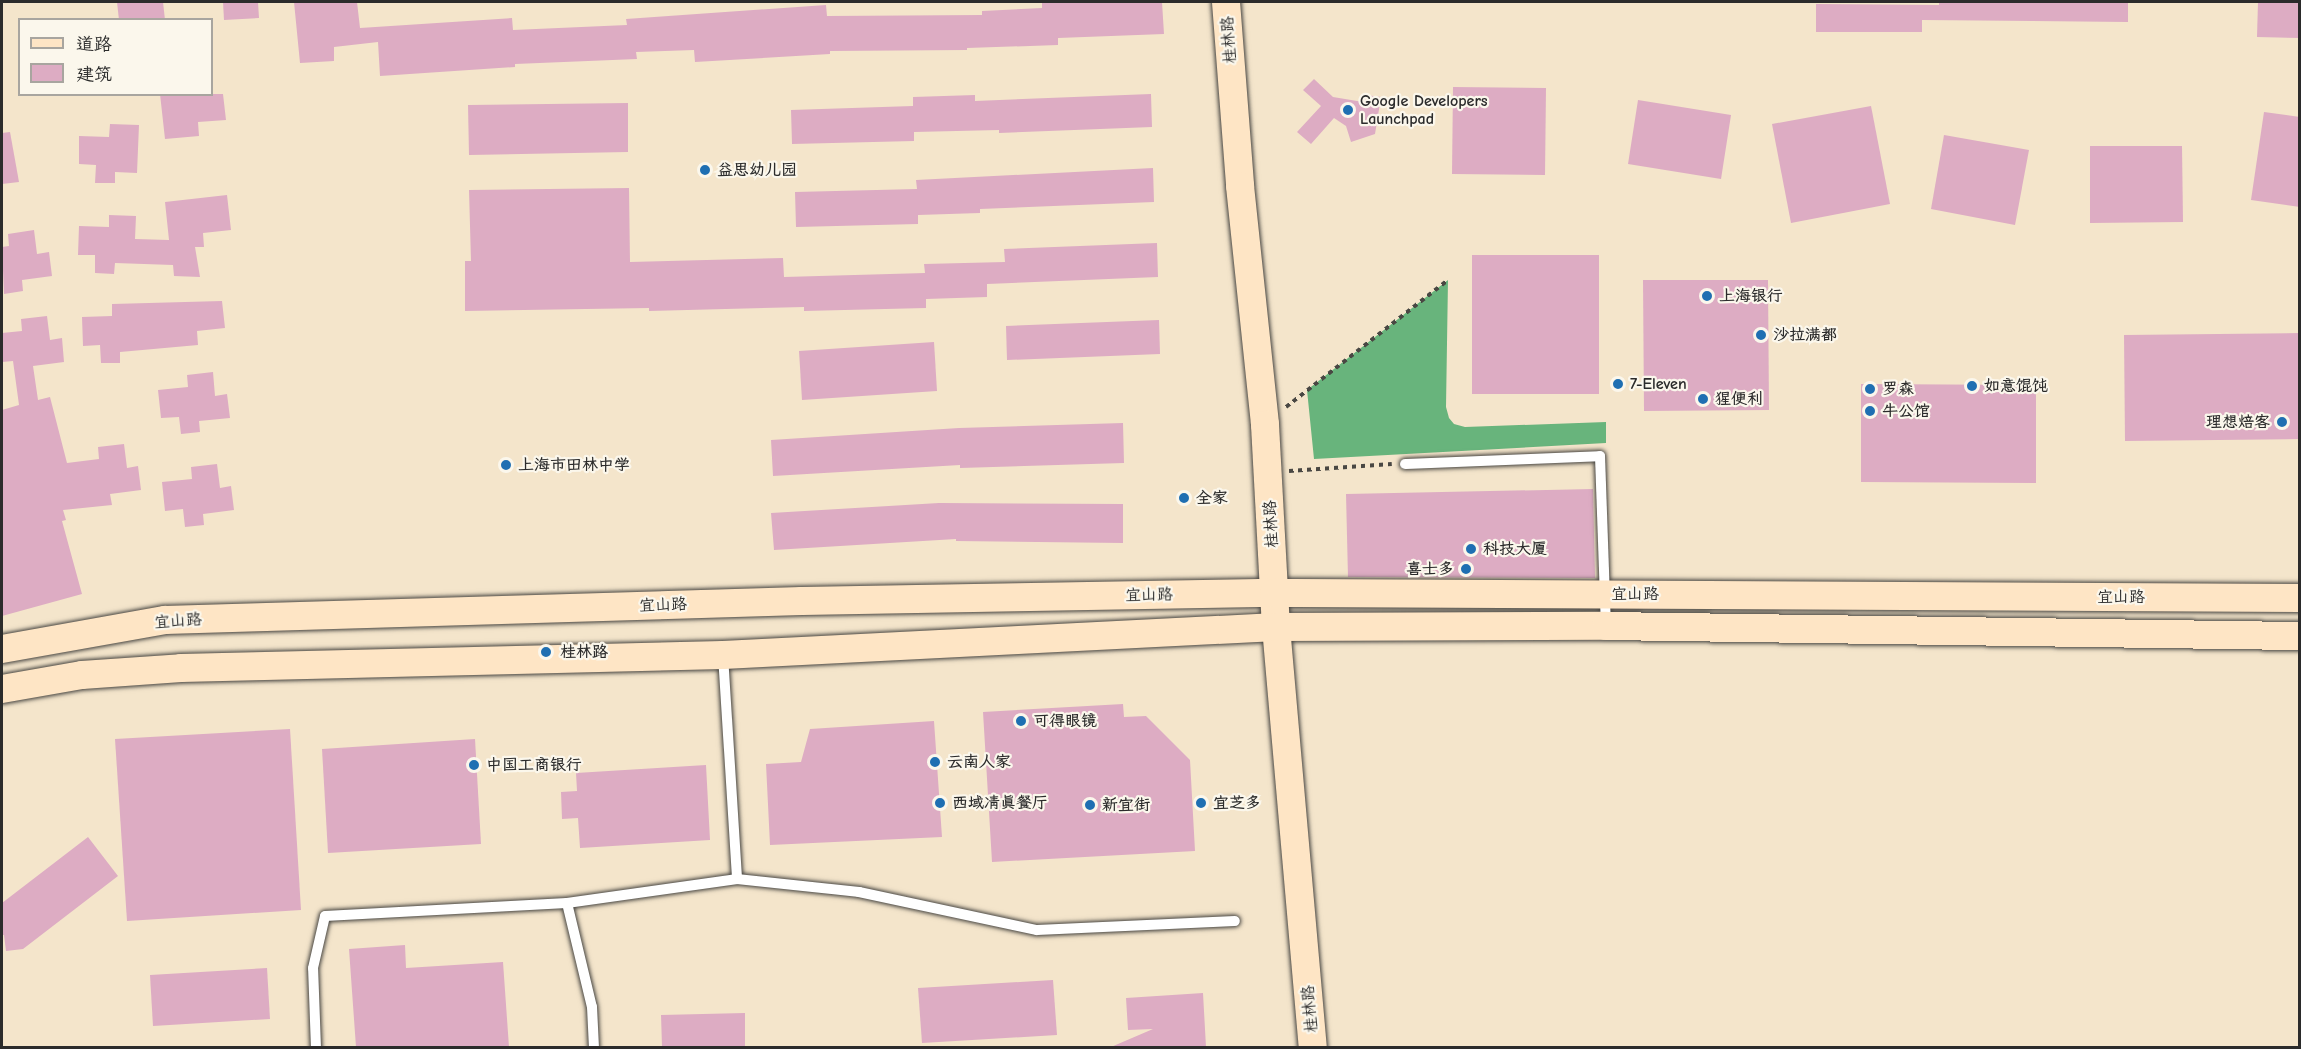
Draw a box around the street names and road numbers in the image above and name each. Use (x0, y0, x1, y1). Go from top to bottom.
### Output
street label: 桂林路 (1218, 15, 1240, 65)
street label: 桂林路 (1260, 500, 1282, 548)
street label: 宜山路 (1611, 584, 1659, 604)
street label: 宜山路 (1125, 585, 1173, 605)
street label: 宜山路 (2097, 587, 2145, 607)
street label: 宜山路 (639, 595, 687, 615)
street label: 宜山路 (153, 610, 203, 632)
street label: 桂林路 (1298, 984, 1322, 1034)

